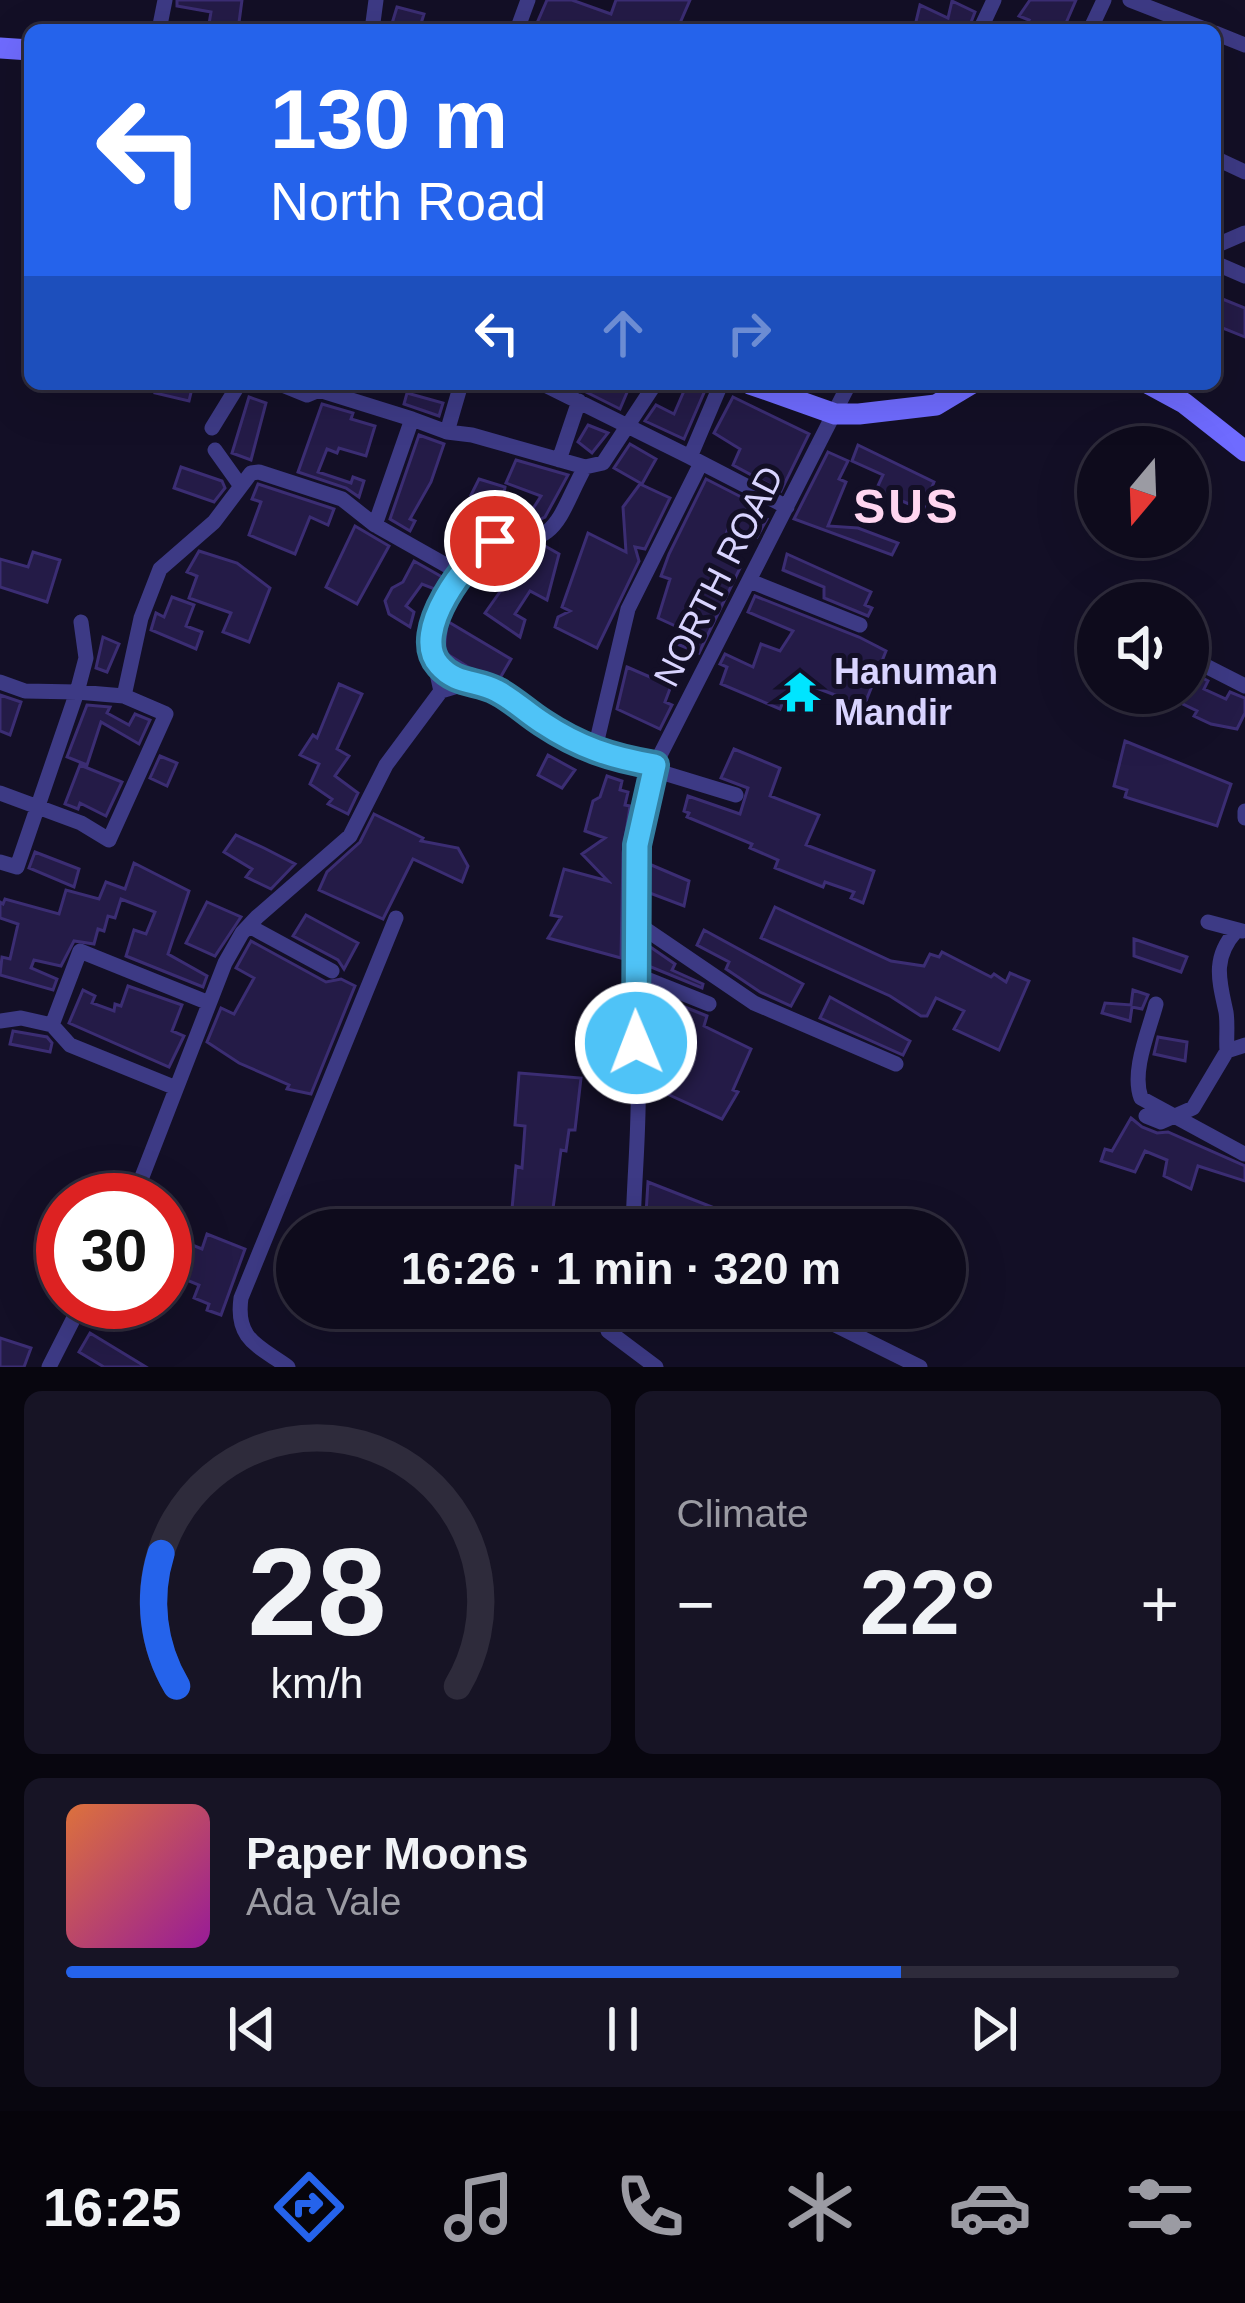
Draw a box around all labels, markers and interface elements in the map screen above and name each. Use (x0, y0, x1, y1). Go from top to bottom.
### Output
icon: left (72, 72, 228, 228)
text: 130 m (270, 72, 508, 166)
text: North Road (270, 171, 546, 231)
icon: left (464, 300, 530, 366)
icon: ahead (590, 300, 656, 366)
icon: right (716, 300, 782, 366)
north arrow (1077, 426, 1209, 558)
map controls (1077, 426, 1209, 714)
street label: NORTH ROAD (645, 459, 791, 693)
district label: SUS (853, 480, 961, 533)
pin (444, 490, 546, 592)
icon: arrive (462, 508, 528, 574)
button: sound (1077, 582, 1209, 714)
place label: Hanuman Mandir (834, 651, 998, 733)
temple icon: Hanuman Mandir (777, 669, 823, 715)
position arrow (573, 980, 699, 1106)
speed limit sign: 30 (36, 1173, 192, 1329)
text: 16:26 · 1 min · 320 m (401, 1243, 841, 1294)
text: Climate (677, 1492, 809, 1535)
text: 28 (248, 1522, 387, 1661)
text: 22° (860, 1553, 996, 1653)
text: − (677, 1567, 715, 1641)
text: + (1140, 1567, 1179, 1641)
text: km/h (271, 1658, 364, 1706)
text: Paper Moons (246, 1828, 529, 1879)
text: Ada Vale (246, 1880, 401, 1923)
icon: previous (219, 1996, 285, 2062)
icon: pause (590, 1996, 656, 2062)
icon: next (961, 1996, 1027, 2062)
icon: directions (267, 2165, 351, 2249)
icon: music (437, 2165, 521, 2249)
icon: phone (608, 2165, 692, 2249)
icon: climate (778, 2165, 862, 2249)
icon: car (948, 2165, 1032, 2249)
icon: filters (1118, 2165, 1202, 2249)
text: 16:25 (43, 2177, 181, 2237)

